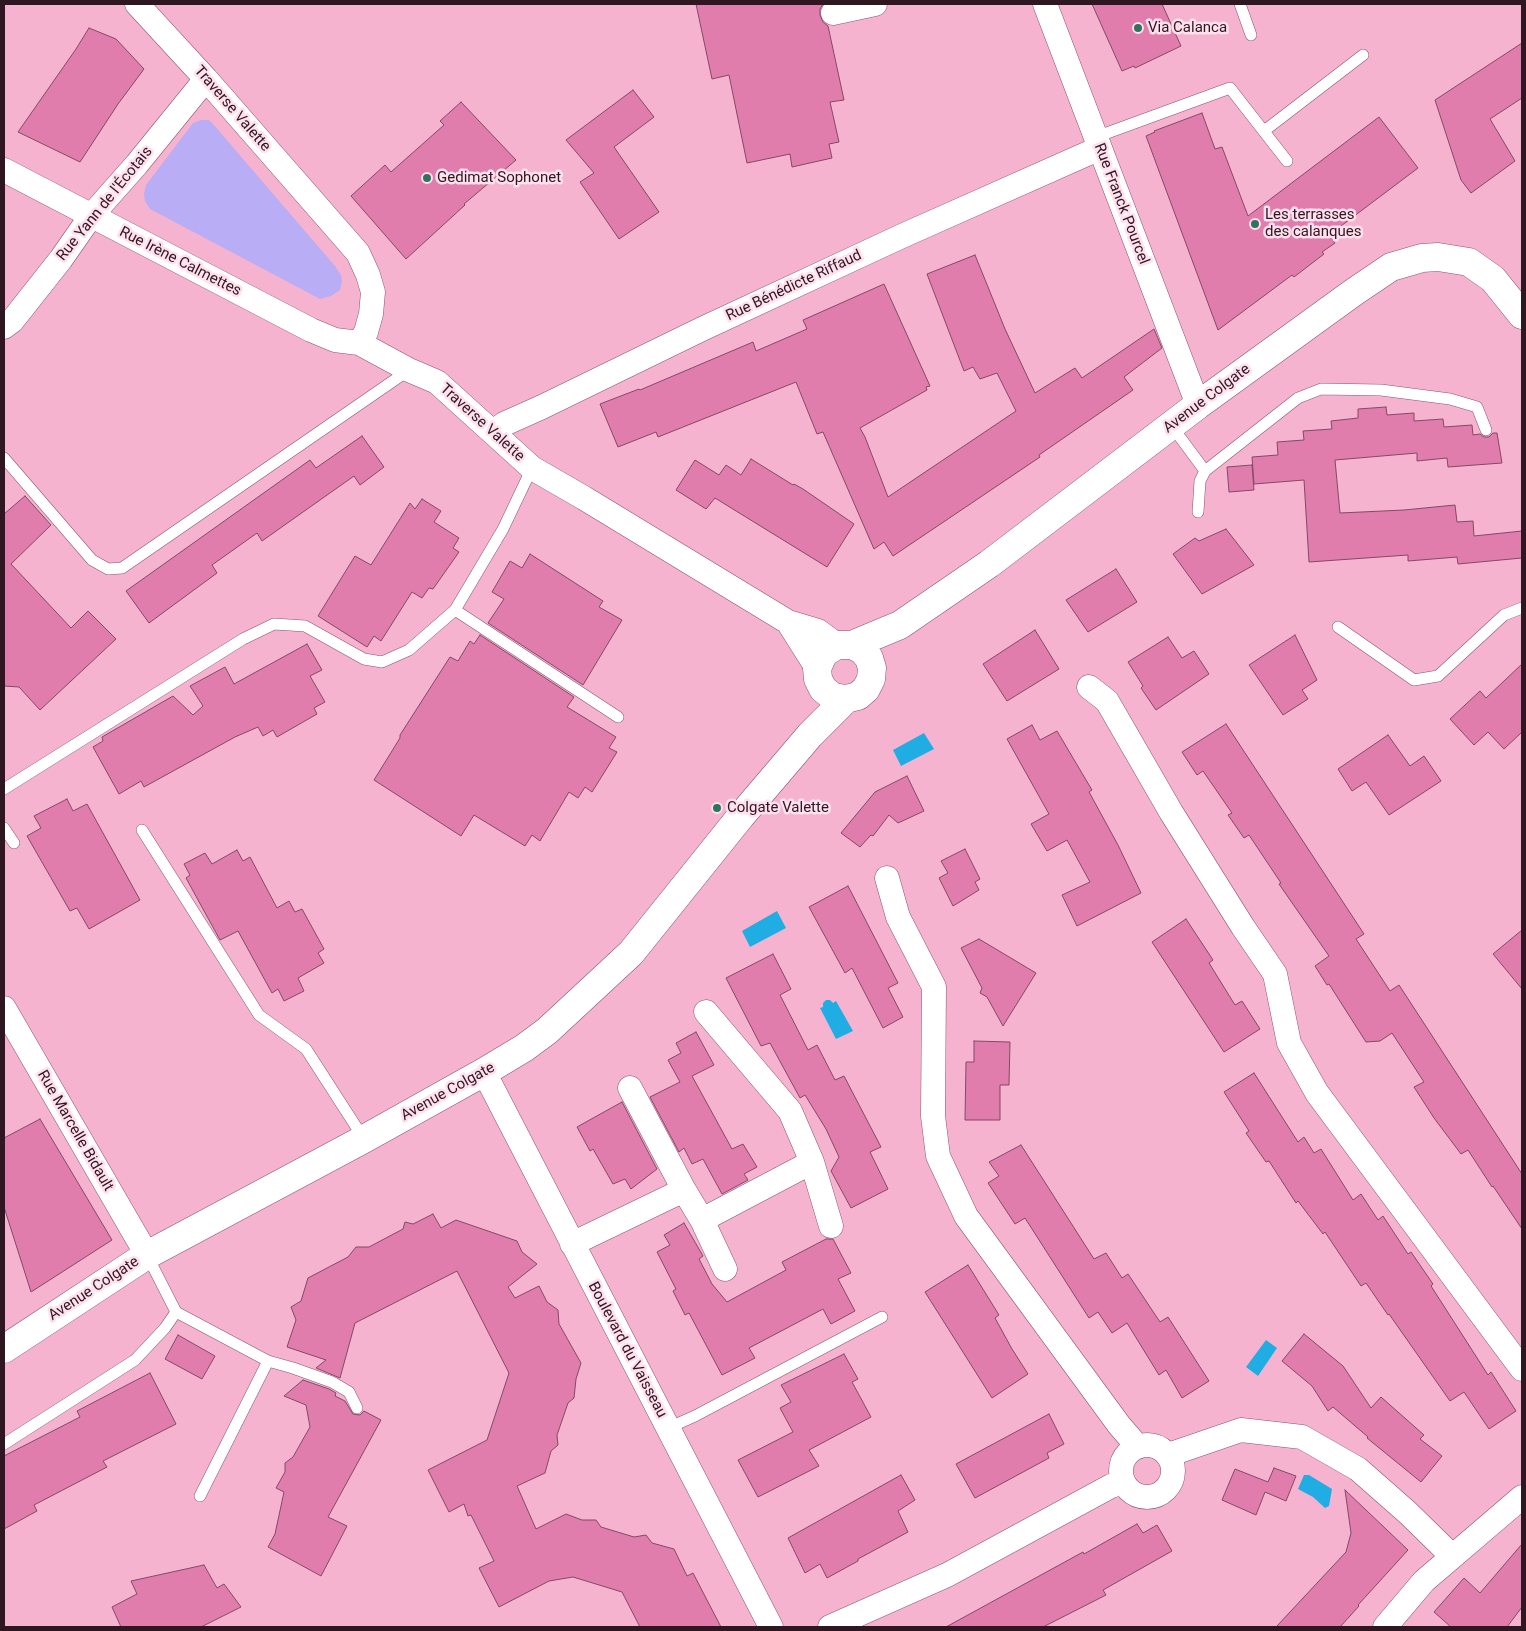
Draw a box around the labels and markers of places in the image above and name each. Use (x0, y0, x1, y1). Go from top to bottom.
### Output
place label: Via Calanca (1148, 19, 1227, 37)
marker: Via Calanca (1132, 22, 1144, 34)
place label: Gedimat Sophonet (437, 169, 561, 187)
marker: Gedimat Sophonet (421, 172, 433, 184)
place label: Les terrasses des calanques (1265, 206, 1361, 241)
marker: Les terrasses des calanques (1249, 218, 1261, 230)
place label: Colgate Valette (727, 799, 829, 817)
marker: Colgate Valette (711, 802, 723, 814)

